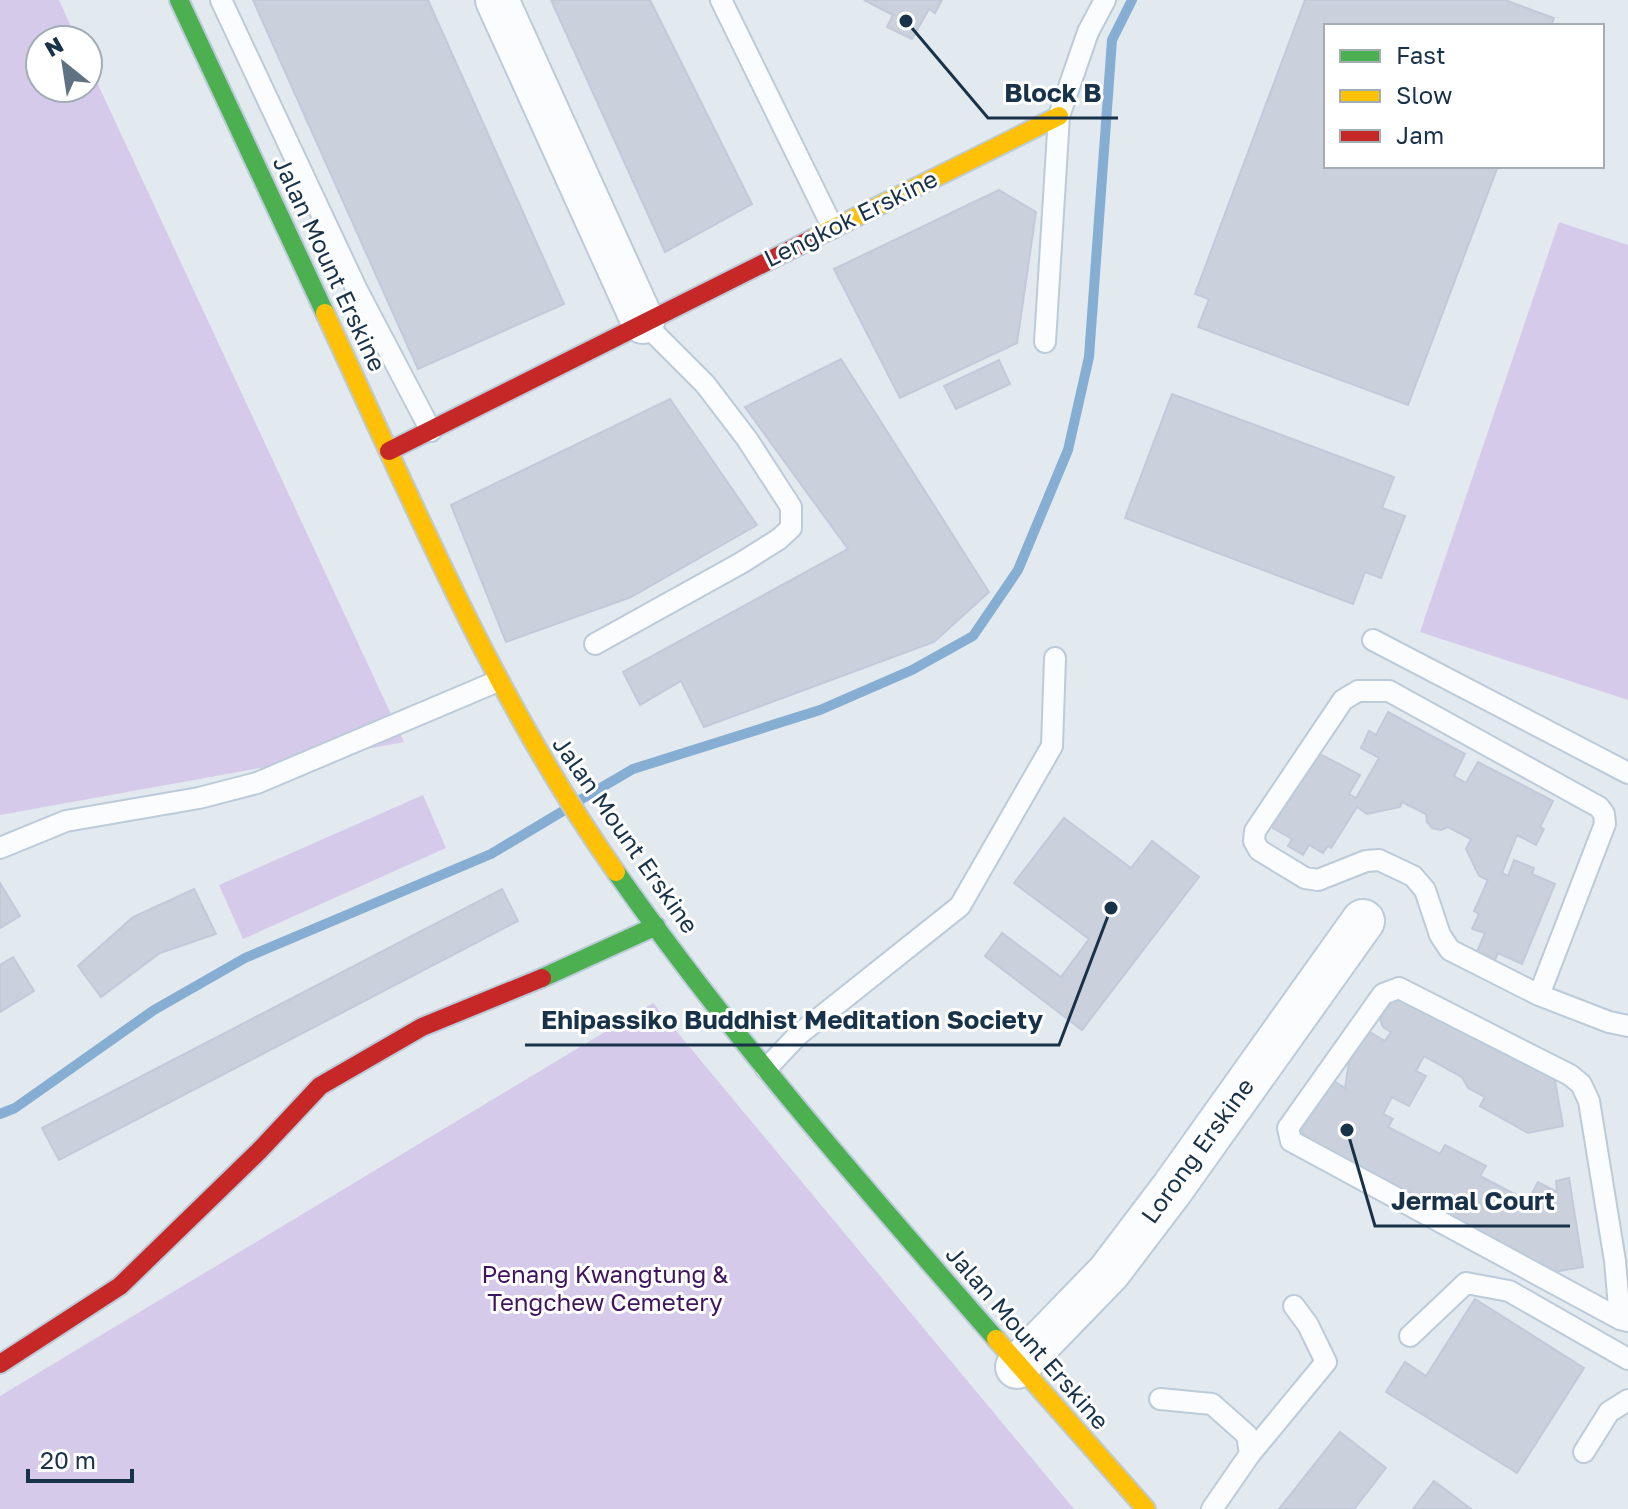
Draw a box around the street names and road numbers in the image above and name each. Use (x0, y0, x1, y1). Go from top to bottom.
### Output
street label: Jalan Mount Erskine (268, 151, 393, 376)
street label: Lengkok Erskine (759, 163, 942, 272)
street label: Jalan Mount Erskine (547, 730, 705, 938)
street label: Lorong Erskine (1134, 1072, 1259, 1228)
street label: Jalan Mount Erskine (940, 1239, 1116, 1435)

